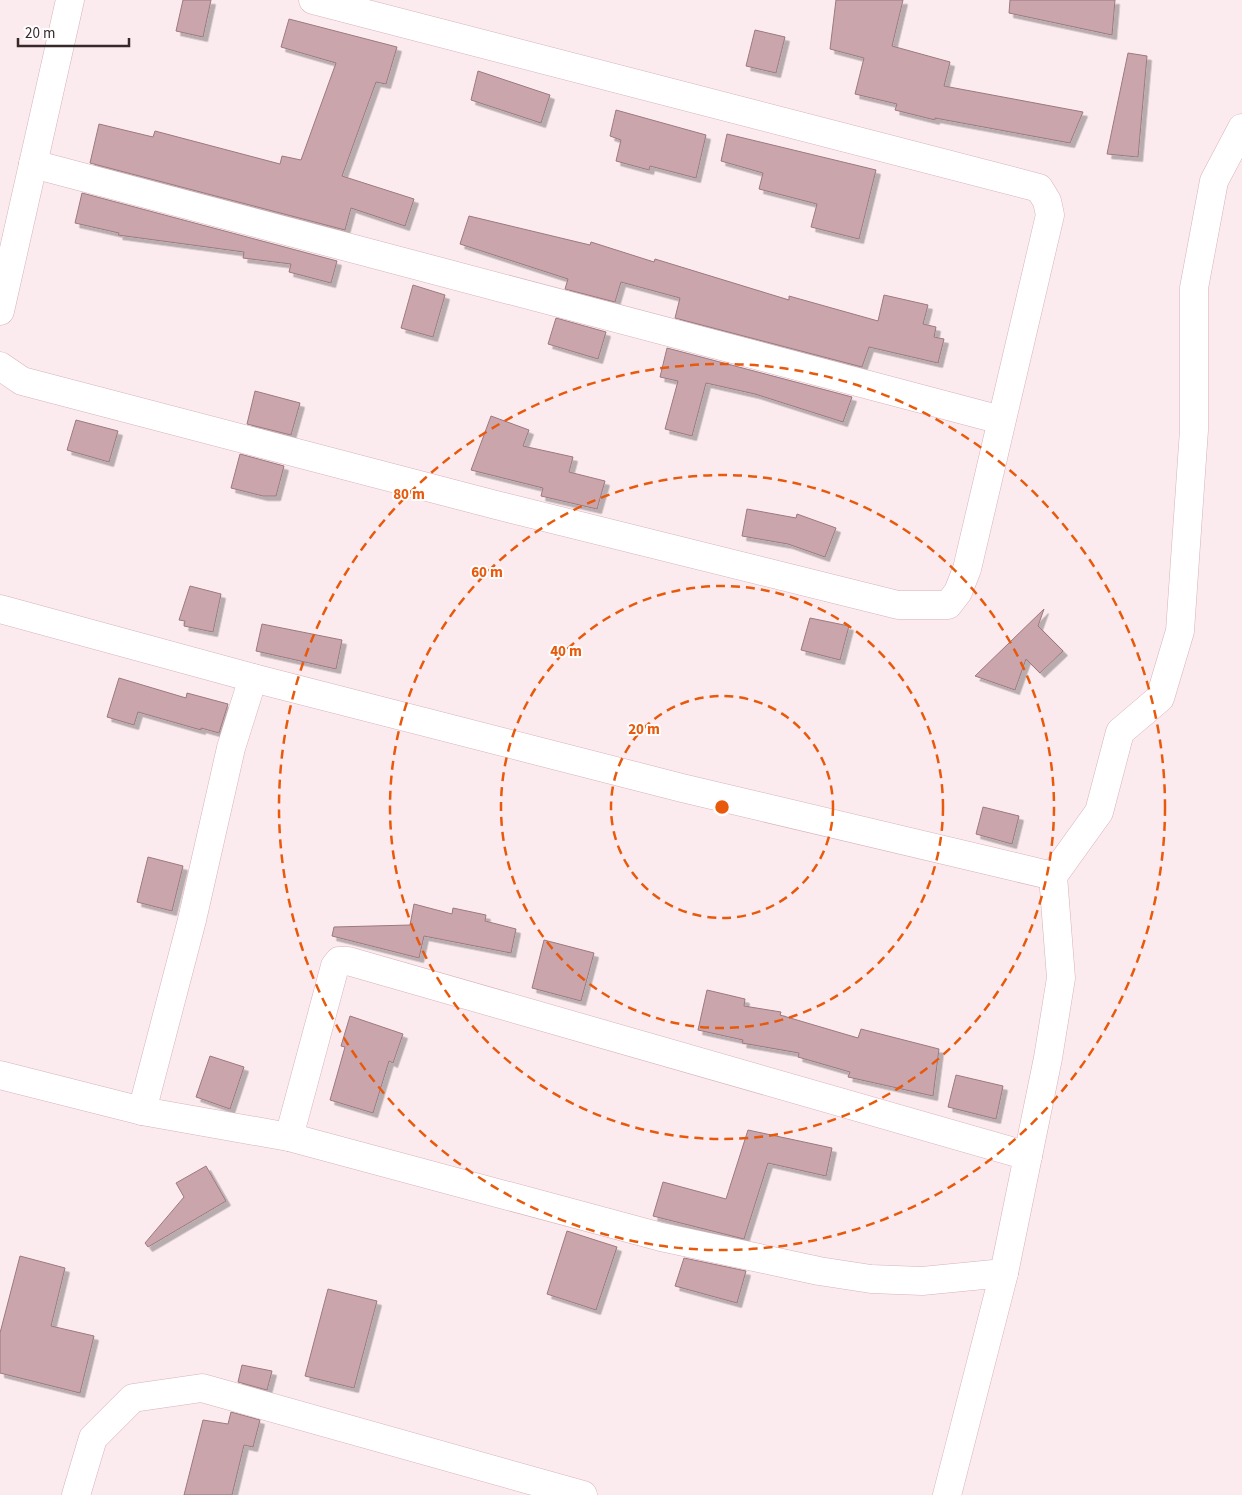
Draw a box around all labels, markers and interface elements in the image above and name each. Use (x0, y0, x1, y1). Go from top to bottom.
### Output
scale bar (18, 15, 129, 47)
text: 20 m (25, 23, 55, 44)
text: 80 m (393, 484, 425, 505)
text: 60 m (471, 562, 503, 583)
text: 40 m (550, 641, 582, 662)
text: 20 m (628, 719, 660, 740)
centre of rings (713, 798, 731, 816)

